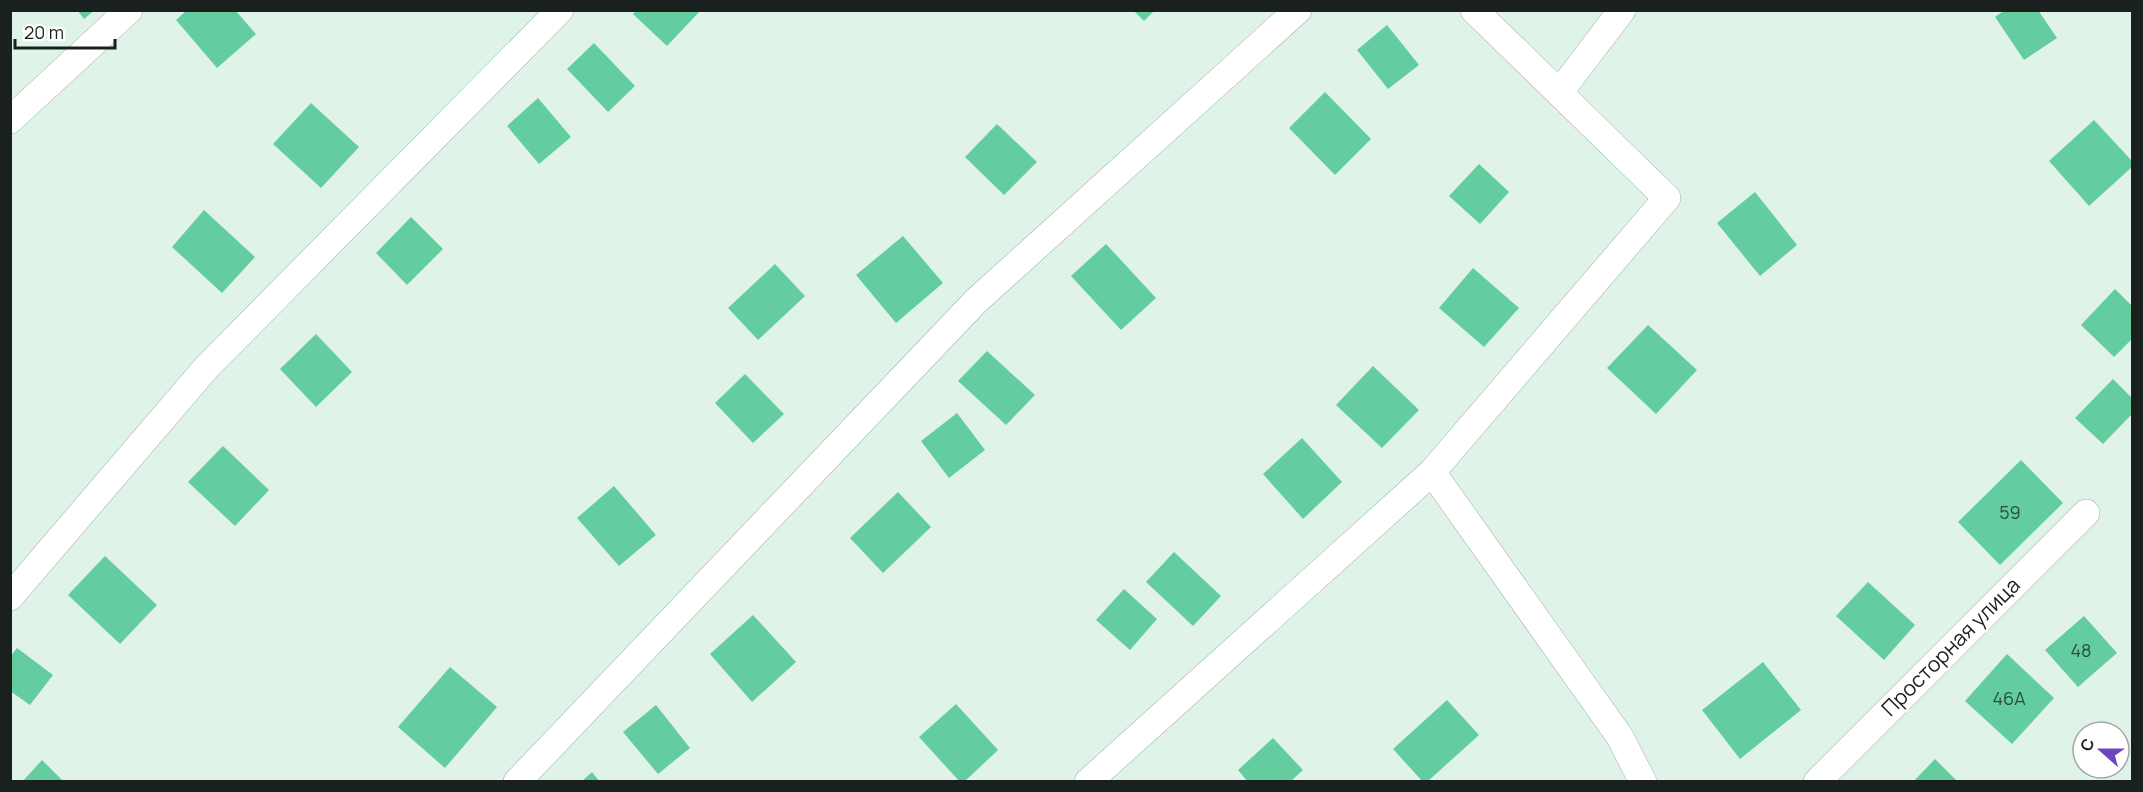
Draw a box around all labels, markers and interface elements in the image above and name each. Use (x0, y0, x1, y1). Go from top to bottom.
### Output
scale bar (15, 12, 116, 50)
text: 20 m (24, 20, 64, 44)
house number: 59 (1999, 500, 2021, 524)
street label: Просторная улица (1875, 571, 2026, 722)
house number: 48 (2070, 638, 2092, 662)
house number: 46А (1992, 686, 2026, 710)
north arrow (2071, 720, 2131, 780)
text: С (2075, 735, 2099, 754)

